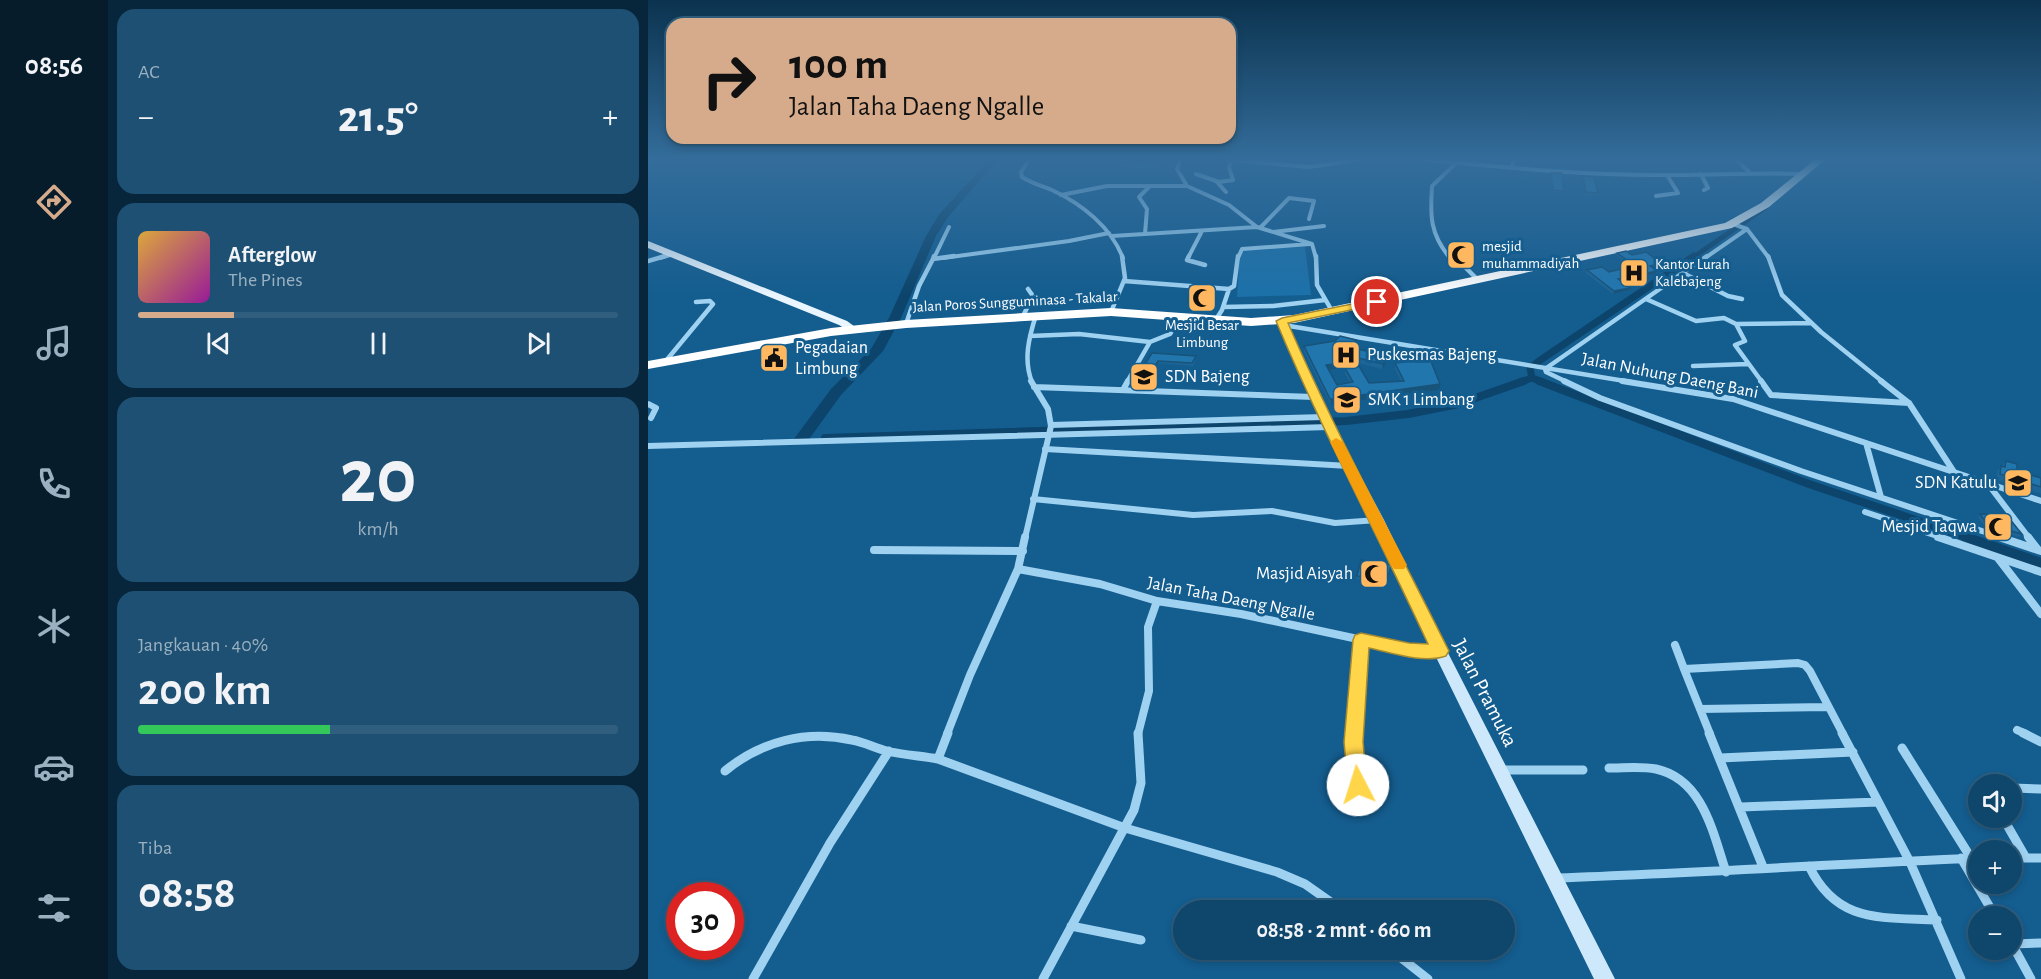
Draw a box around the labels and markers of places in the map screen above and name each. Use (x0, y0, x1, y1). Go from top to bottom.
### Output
mosque icon: mesjid muhammadiyah (1445, 239, 1477, 271)
place label: mesjid muhammadiyah (1482, 239, 1579, 271)
hospital icon: Kantor Lurah Kalebajeng (1618, 257, 1650, 289)
place label: Kantor Lurah Kalebajeng (1655, 257, 1730, 289)
pin (1351, 276, 1402, 327)
mosque icon: Mesjid Besar Limbung (1186, 282, 1218, 314)
place label: Mesjid Besar Limbung (1165, 318, 1239, 350)
place label: Pegadaian Limbung (795, 339, 868, 378)
hospital icon: Puskesmas Bajeng (1330, 339, 1362, 371)
public building icon: Pegadaian Limbung (758, 342, 790, 374)
place label: Puskesmas Bajeng (1367, 346, 1497, 364)
school or university icon: SDN Bajeng (1128, 361, 1160, 393)
place label: SDN Bajeng (1165, 368, 1250, 386)
school or university icon: SMK 1 Limbang (1331, 384, 1363, 416)
place label: SMK 1 Limbang (1368, 391, 1475, 409)
school or university icon: SDN Katulu (2002, 467, 2034, 499)
place label: SDN Katulu (1915, 474, 1997, 492)
mosque icon: Mesjid Taqwa (1982, 511, 2014, 543)
place label: Mesjid Taqwa (1882, 518, 1977, 536)
mosque icon: Masjid Aisyah (1358, 558, 1390, 590)
place label: Masjid Aisyah (1256, 565, 1353, 583)

